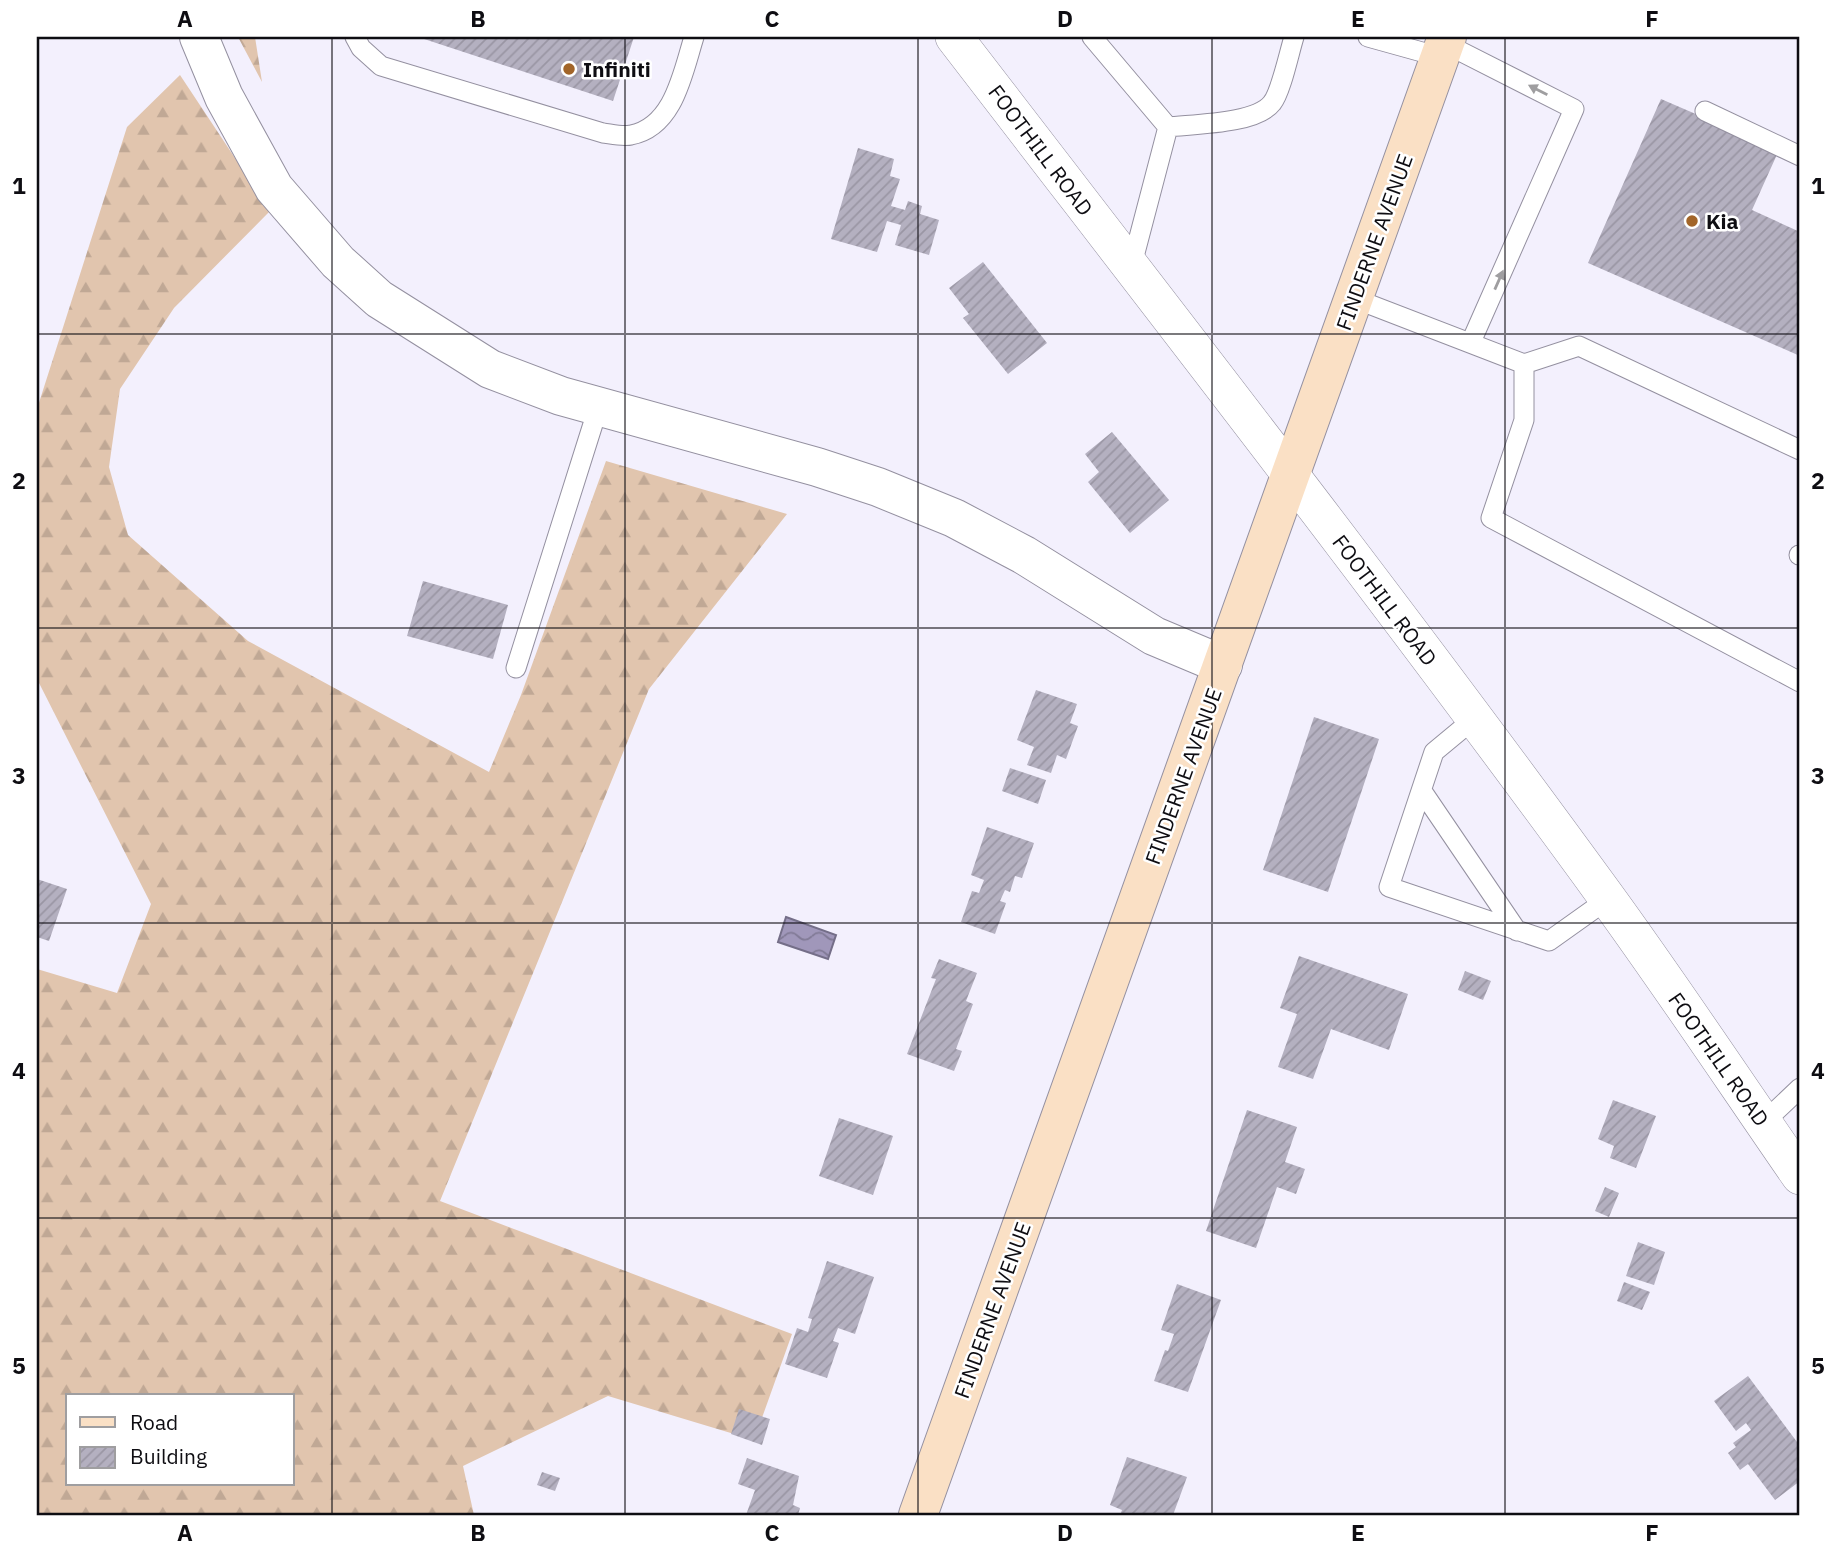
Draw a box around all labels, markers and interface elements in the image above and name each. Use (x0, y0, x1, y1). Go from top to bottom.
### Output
text: A (177, 3, 193, 33)
text: B (470, 3, 486, 33)
text: C (765, 3, 780, 33)
text: D (1057, 3, 1073, 33)
text: E (1351, 3, 1365, 33)
text: F (1645, 3, 1659, 33)
place label: Infiniti (583, 55, 651, 83)
marker: Infiniti (561, 61, 577, 77)
street label: FOOTHILL ROAD (982, 79, 1100, 221)
one-way arrow (1528, 85, 1548, 96)
street label: FINDERNE AVENUE (1329, 150, 1419, 334)
text: 1 (12, 170, 26, 200)
text: 1 (1811, 170, 1825, 200)
place label: Kia (1706, 207, 1739, 235)
marker: Kia (1684, 213, 1700, 229)
one-way arrow (1493, 270, 1505, 290)
text: 2 (12, 465, 26, 495)
text: 2 (1811, 465, 1825, 495)
street label: FOOTHILL ROAD (1326, 529, 1444, 671)
street label: FINDERNE AVENUE (1138, 684, 1228, 868)
text: 3 (12, 760, 26, 790)
text: 3 (1811, 760, 1825, 790)
street label: FOOTHILL ROAD (1662, 987, 1776, 1131)
text: 4 (12, 1055, 26, 1085)
text: 4 (1811, 1055, 1825, 1085)
street label: FINDERNE AVENUE (947, 1218, 1037, 1402)
text: 5 (12, 1350, 26, 1380)
text: 5 (1811, 1350, 1825, 1380)
legend (66, 1394, 294, 1486)
text: Road (130, 1408, 178, 1436)
text: Building (130, 1442, 207, 1470)
text: A (177, 1517, 193, 1547)
text: B (470, 1517, 486, 1547)
text: C (765, 1517, 780, 1547)
text: D (1057, 1517, 1073, 1547)
text: E (1351, 1517, 1365, 1547)
text: F (1645, 1517, 1659, 1547)

